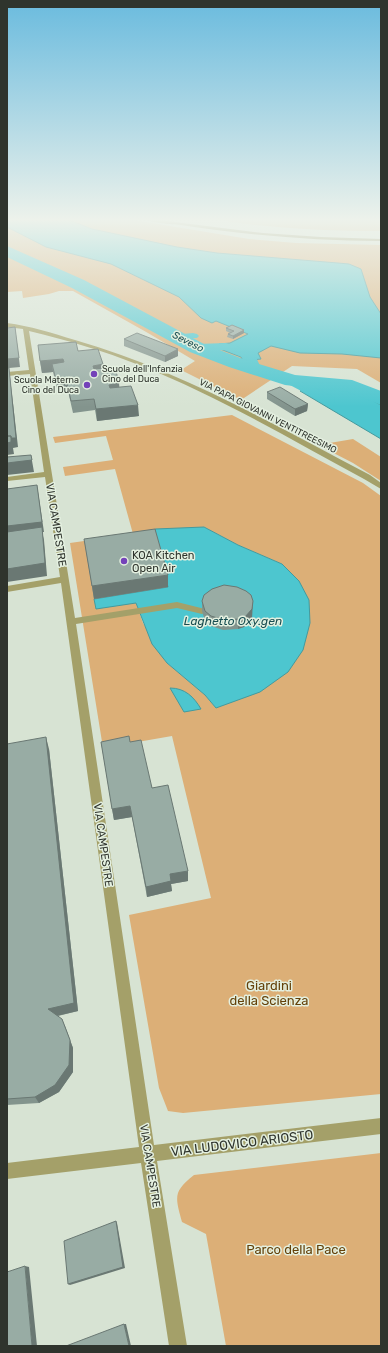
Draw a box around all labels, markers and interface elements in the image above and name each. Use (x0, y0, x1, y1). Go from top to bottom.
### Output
water label: Seveso (170, 329, 206, 355)
place label: Scuola dell'Infanzia Cino del Duca (102, 364, 183, 384)
marker: Scuola dell'Infanzia Cino del Duca (89, 369, 99, 379)
place label: Scuola Materna Cino del Duca (14, 375, 79, 395)
street label: VIA PAPA GIOVANNI VENTITREESIMO (198, 377, 338, 455)
marker: Scuola Materna Cino del Duca (82, 380, 92, 390)
street label: VIA CAMPESTRE (43, 482, 69, 568)
place label: KOA Kitchen Open Air (132, 549, 194, 575)
marker: KOA Kitchen Open Air (119, 556, 129, 566)
water label: Laghetto Oxy.gen (184, 614, 282, 628)
street label: VIA CAMPESTRE (91, 802, 115, 888)
park label: Giardini della Scienza (229, 978, 309, 1008)
street label: VIA CAMPESTRE (137, 1123, 163, 1209)
street label: VIA LUDOVICO ARIOSTO (170, 1127, 314, 1159)
park label: Parco della Pace (246, 1242, 346, 1257)

